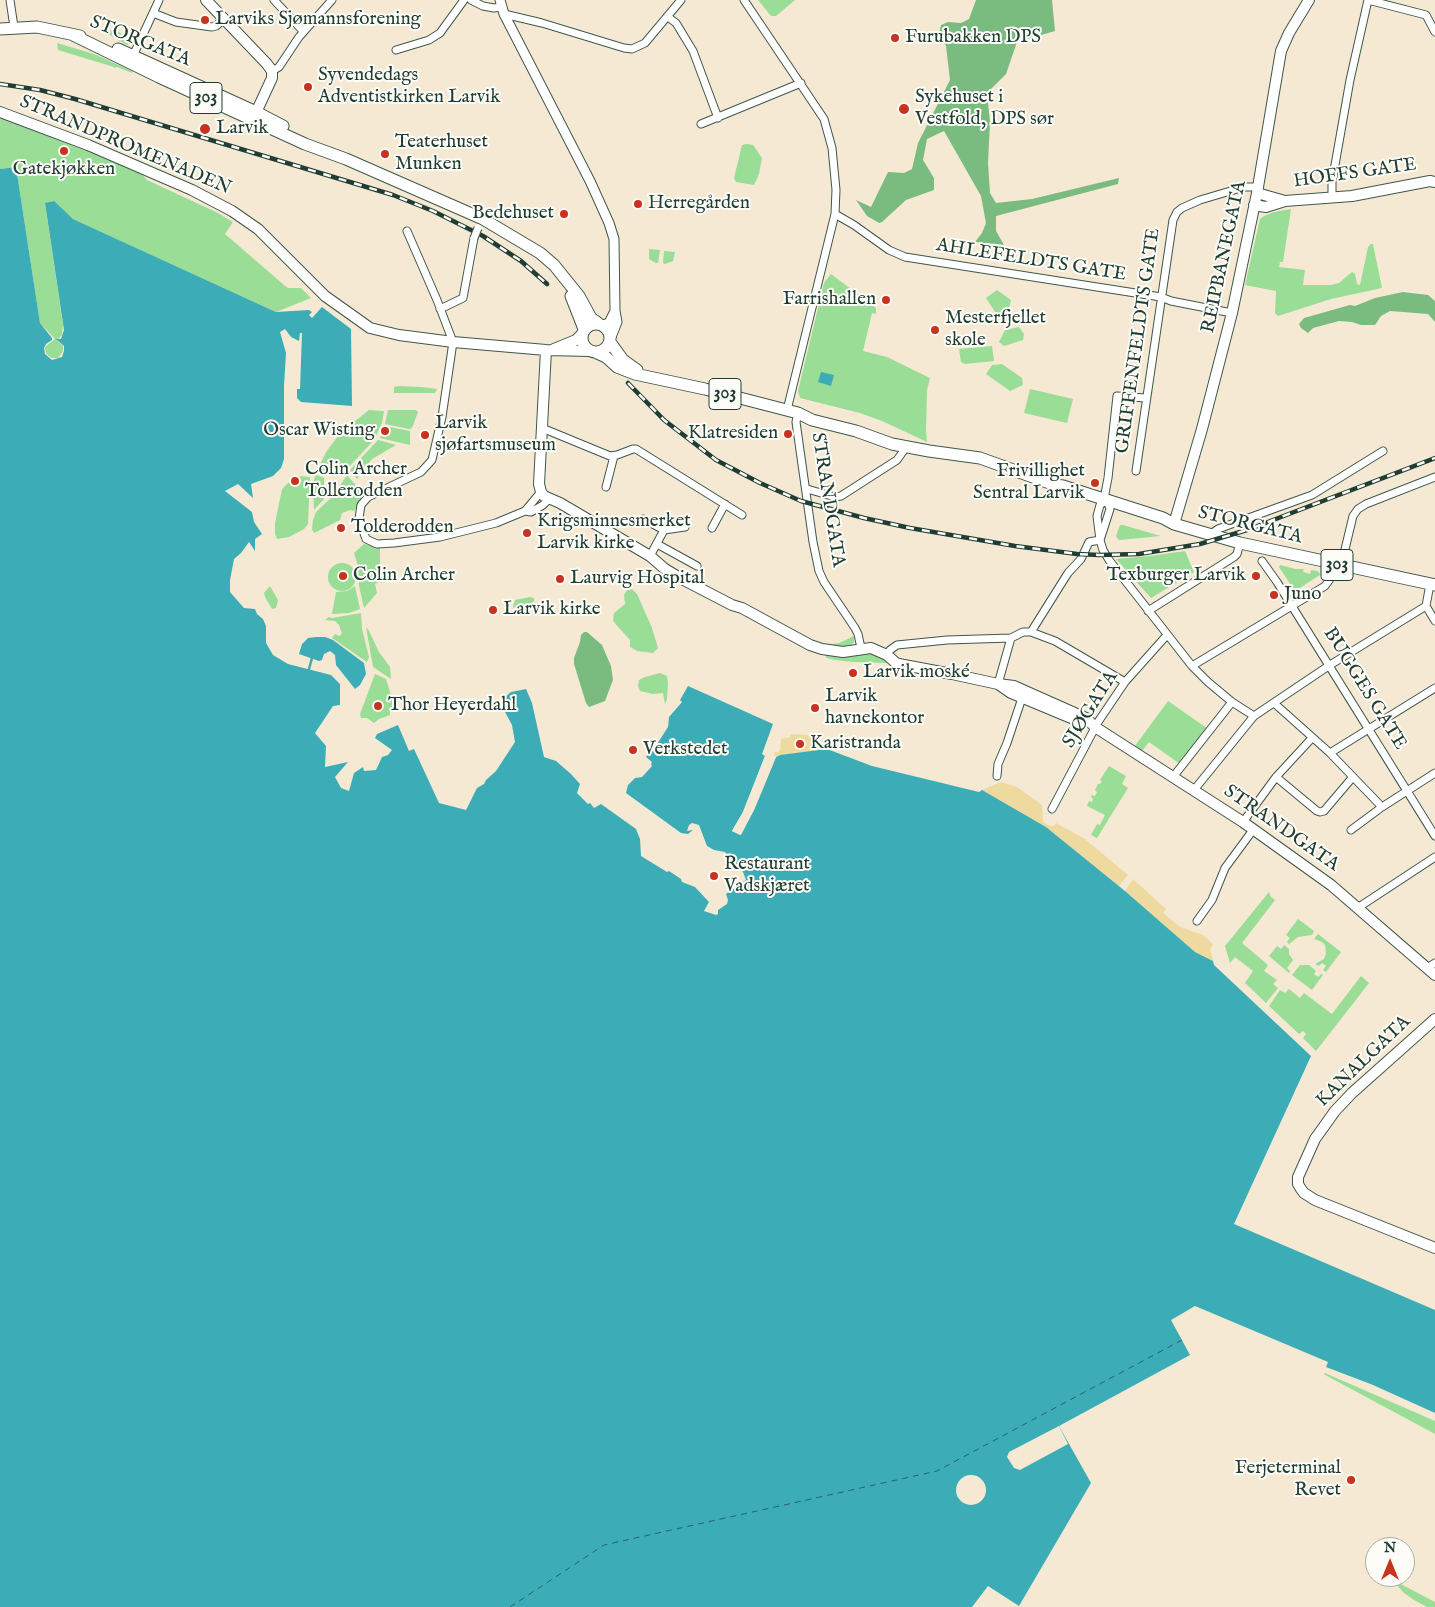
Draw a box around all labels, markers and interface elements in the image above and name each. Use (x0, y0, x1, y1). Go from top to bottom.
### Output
place label: Larviks Sjømannsforening (215, 9, 421, 31)
street label: STORGATA (86, 11, 194, 73)
marker: Larviks Sjømannsforening (199, 14, 211, 26)
place label: Furubakken DPS (905, 27, 1041, 49)
marker: Furubakken DPS (889, 32, 901, 44)
place label: Syvendedags Adventistkirken Larvik (318, 65, 500, 109)
marker: Syvendedags Adventistkirken Larvik (302, 81, 314, 93)
road number: 303 (190, 82, 222, 114)
place label: Sykehuset i Vestfold, DPS sør (915, 87, 1054, 131)
street label: STRANDPROMENADEN (16, 91, 234, 201)
marker: Sykehuset i Vestfold, DPS sør (897, 102, 911, 116)
place label: Larvik (216, 118, 268, 140)
marker: Larvik (198, 122, 212, 136)
place label: Teaterhuset Munken (395, 132, 488, 176)
marker: Gatekjøkken (58, 145, 70, 157)
marker: Teaterhuset Munken (379, 148, 391, 160)
street label: HOFFS GATE (1292, 154, 1418, 194)
place label: Gatekjøkken (13, 159, 115, 181)
street label: REIPBANEGATA (1198, 179, 1252, 335)
place label: Herregården (648, 193, 750, 215)
marker: Herregården (632, 198, 644, 210)
place label: Bedehuset (472, 203, 554, 225)
marker: Bedehuset (558, 208, 570, 220)
street label: GRIFFENFELDTS GATE (1112, 227, 1166, 455)
street label: AHLEFELDTS GATE (934, 235, 1128, 287)
place label: Farrishallen (783, 289, 876, 311)
marker: Farrishallen (880, 294, 892, 306)
place label: Mesterfjellet skole (945, 308, 1046, 352)
marker: Mesterfjellet skole (929, 324, 941, 336)
road number: 303 (709, 378, 741, 409)
place label: Larvik sjøfartsmuseum (435, 413, 556, 457)
place label: Oscar Wisting (263, 420, 375, 442)
place label: Klatresiden (688, 423, 778, 445)
marker: Oscar Wisting (379, 425, 391, 437)
marker: Klatresiden (782, 428, 794, 440)
marker: Larvik sjøfartsmuseum (419, 429, 431, 441)
street label: STRANDGATA (805, 431, 849, 569)
place label: Colin Archer Tollerodden (305, 459, 407, 503)
place label: Frivillighet Sentral Larvik (973, 461, 1085, 505)
marker: Colin Archer Tollerodden (289, 475, 301, 487)
marker: Frivillighet Sentral Larvik (1089, 477, 1101, 489)
street label: STORGATA (1196, 502, 1304, 550)
place label: Krigsminnesmerket Larvik kirke (537, 511, 691, 555)
place label: Tolderodden (351, 517, 454, 539)
marker: Tolderodden (335, 522, 347, 534)
marker: Krigsminnesmerket Larvik kirke (521, 527, 533, 539)
road number: 303 (1321, 550, 1353, 580)
place label: Colin Archer (353, 565, 455, 587)
place label: Texburger Larvik (1106, 565, 1246, 587)
place label: Laurvig Hospital (570, 568, 705, 590)
marker: Colin Archer (337, 570, 349, 582)
marker: Texburger Larvik (1250, 570, 1262, 582)
marker: Laurvig Hospital (554, 573, 566, 585)
place label: Juno (1284, 584, 1321, 606)
marker: Juno (1268, 589, 1280, 601)
place label: Larvik kirke (503, 599, 600, 621)
marker: Larvik kirke (487, 604, 499, 616)
street label: BUGGES GATE (1317, 624, 1411, 754)
place label: Larvik moské (863, 662, 970, 684)
marker: Larvik moské (847, 667, 859, 679)
street label: SJØGATA (1058, 667, 1124, 753)
place label: Larvik havnekontor (825, 686, 924, 730)
place label: Thor Heyerdahl (388, 695, 517, 717)
marker: Thor Heyerdahl (372, 700, 384, 712)
marker: Larvik havnekontor (809, 702, 821, 714)
place label: Karistranda (810, 733, 901, 755)
marker: Karistranda (794, 738, 806, 750)
place label: Verkstedet (643, 739, 728, 761)
marker: Verkstedet (627, 744, 639, 756)
street label: STRANDGATA (1219, 781, 1343, 877)
place label: Restaurant Vadskjæret (724, 854, 810, 898)
marker: Restaurant Vadskjæret (708, 870, 720, 882)
street label: KANALGATA (1312, 1011, 1416, 1113)
place label: Ferjeterminal Revet (1235, 1458, 1341, 1502)
marker: Ferjeterminal Revet (1345, 1474, 1357, 1486)
north arrow (1365, 1537, 1415, 1587)
text: N (1384, 1539, 1396, 1557)

